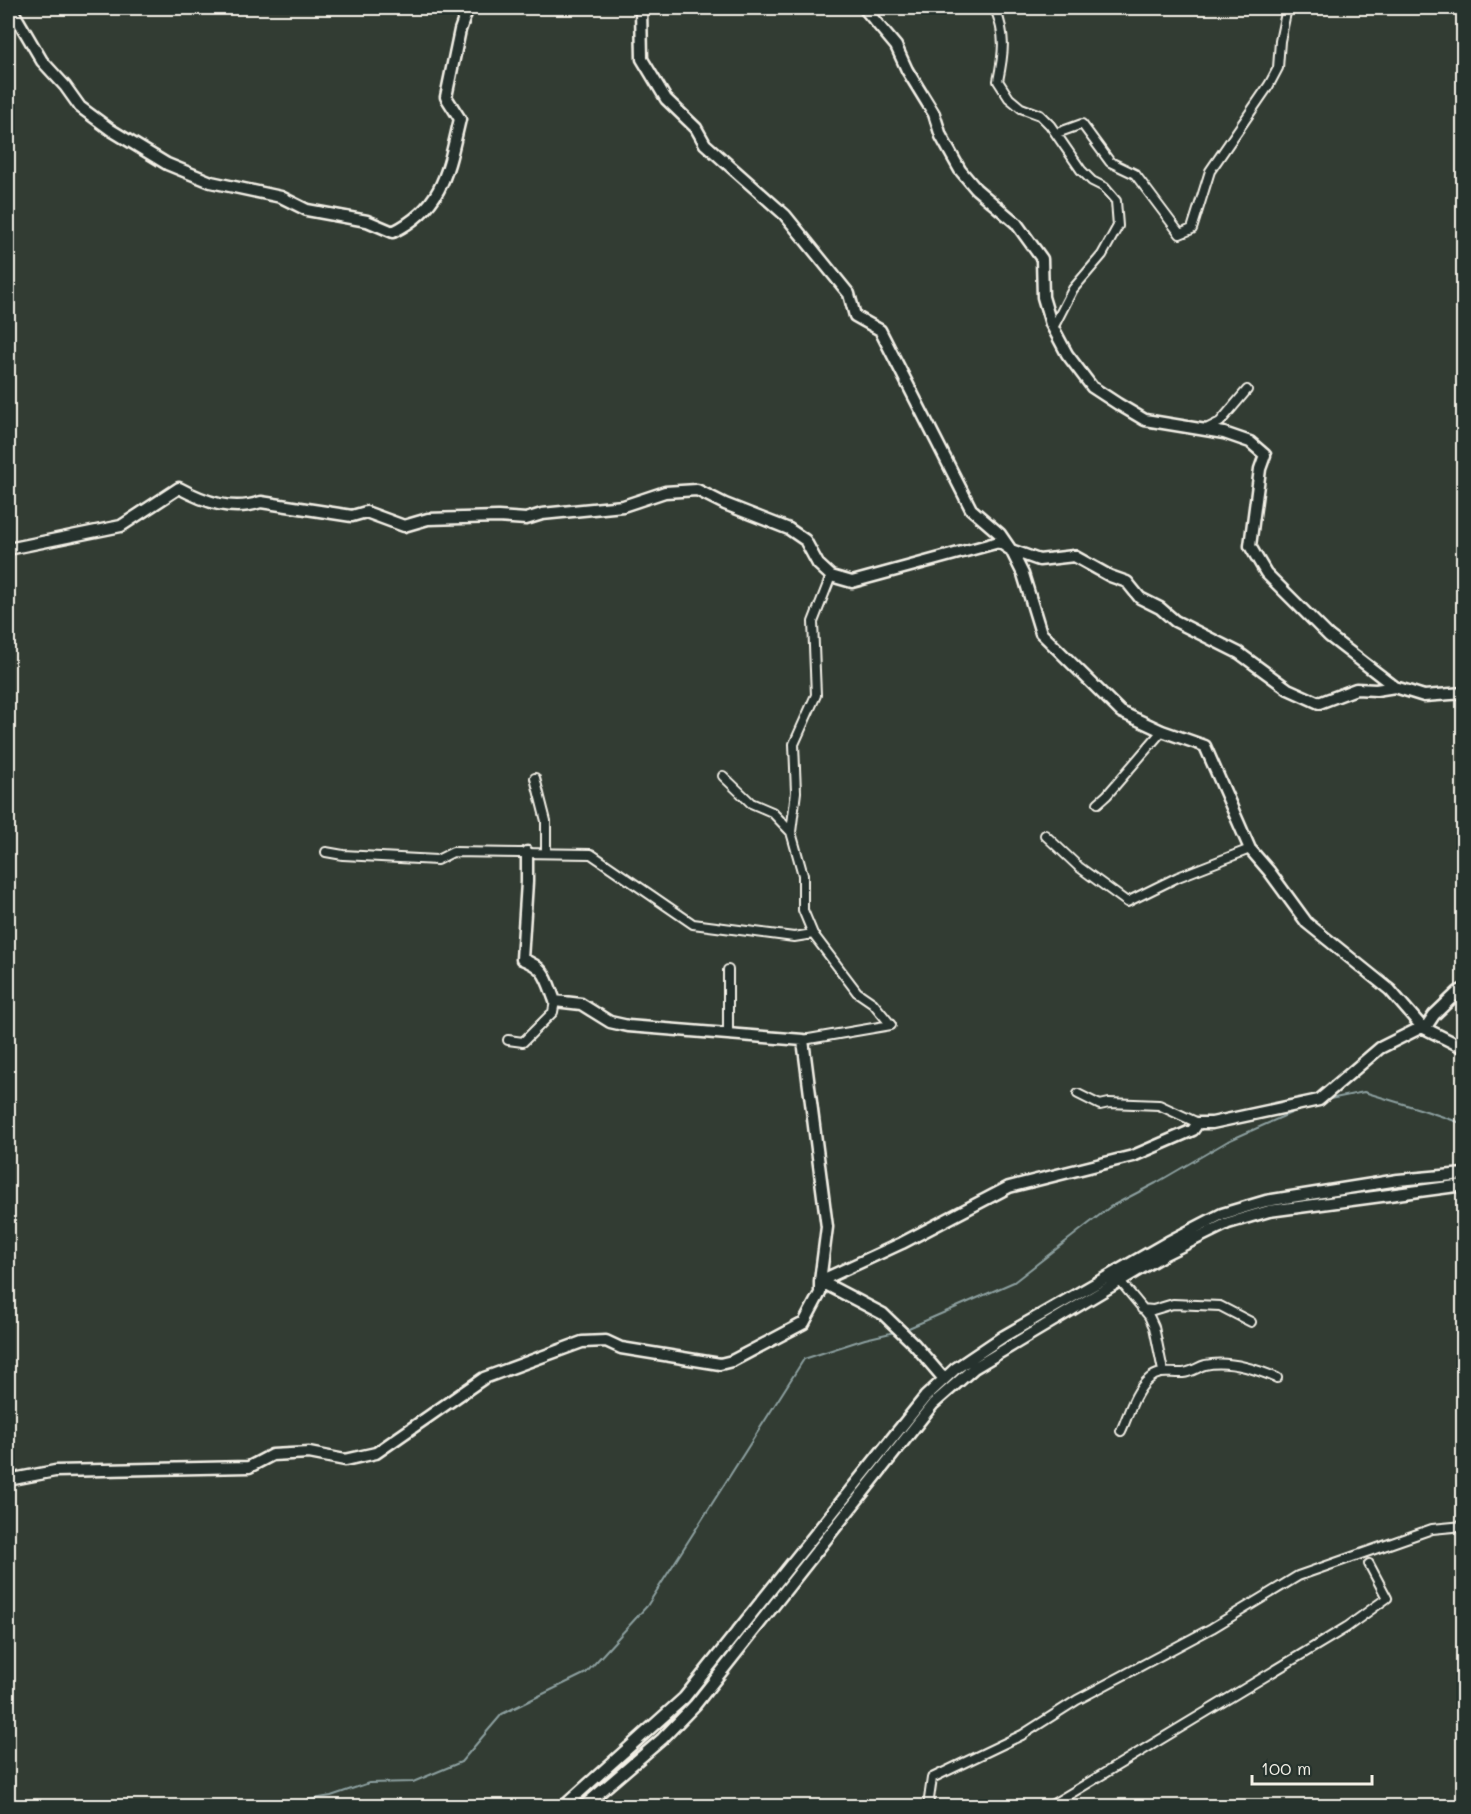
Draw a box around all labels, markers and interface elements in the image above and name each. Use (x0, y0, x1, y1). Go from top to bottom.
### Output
scale bar (1252, 1748, 1372, 1786)
text: 100 m (1261, 1756, 1311, 1780)

